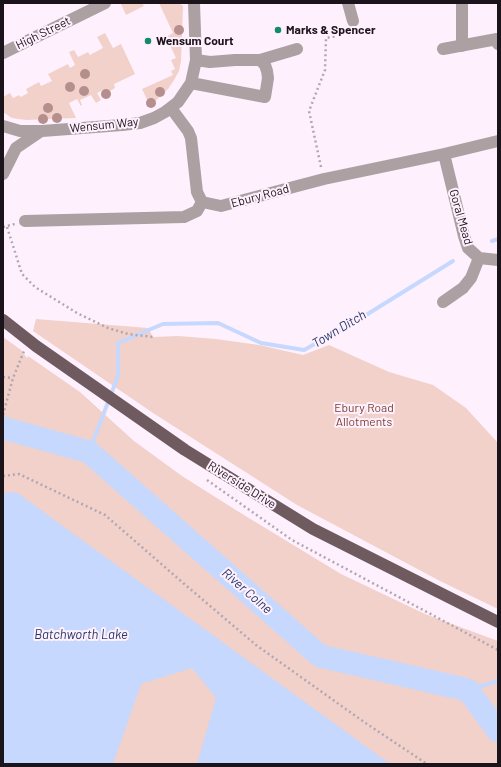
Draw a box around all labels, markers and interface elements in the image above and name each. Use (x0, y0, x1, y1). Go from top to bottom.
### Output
street label: High Street (13, 14, 73, 52)
place label: Marks & Spencer (286, 23, 376, 37)
marker: Marks & Spencer (273, 25, 283, 35)
place label: Wensum Court (156, 34, 234, 48)
marker: Wensum Court (143, 36, 153, 46)
street label: Wensum Way (69, 114, 139, 136)
street label: Ebury Road (229, 181, 291, 211)
street label: Goral Mead (446, 188, 476, 246)
water label: Town Ditch (309, 307, 369, 351)
park label: Ebury Road Allotments (334, 401, 394, 429)
street label: Riverside Drive (205, 458, 279, 512)
water label: River Colne (219, 565, 275, 617)
water label: Batchworth Lake (34, 627, 128, 643)

